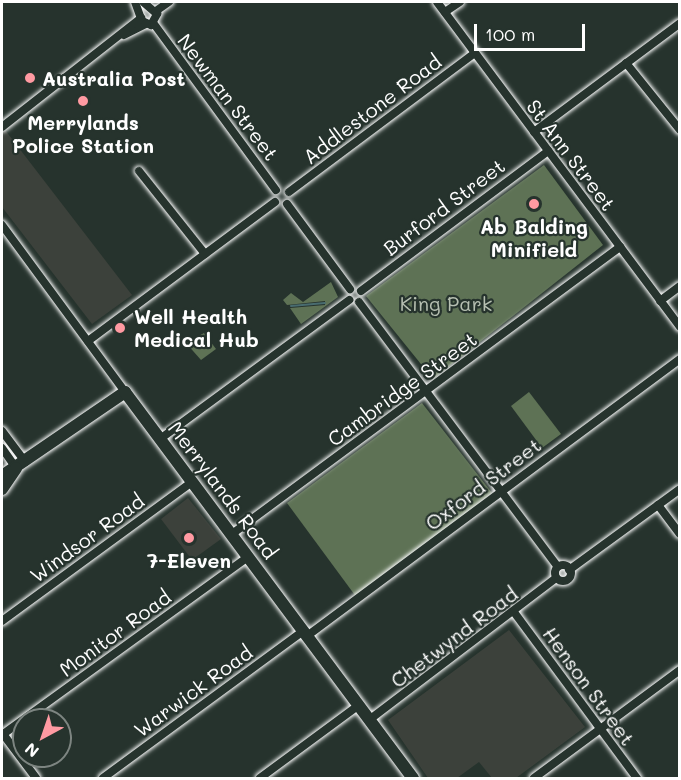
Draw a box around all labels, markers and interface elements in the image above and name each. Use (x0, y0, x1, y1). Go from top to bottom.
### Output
scale bar (477, 12, 588, 50)
text: 100 m (485, 22, 535, 46)
street label: Newman Street (173, 29, 283, 165)
street label: Addlestone Road (298, 49, 446, 169)
place label: Australia Post (42, 66, 185, 90)
marker: Australia Post (23, 71, 37, 85)
marker: Merrylands Police Station (76, 94, 90, 108)
street label: St Ann Street (522, 95, 620, 215)
place label: Merrylands Police Station (12, 110, 154, 157)
street label: Burford Street (379, 154, 509, 260)
marker: Ab Balding Minifield (527, 197, 541, 211)
place label: Ab Balding Minifield (480, 214, 588, 261)
park label: King Park (400, 291, 492, 315)
place label: Well Health Medical Hub (134, 304, 259, 351)
marker: Well Health Medical Hub (111, 319, 129, 337)
street label: Cambridge Street (323, 327, 481, 451)
street label: Merrylands Road (163, 416, 283, 564)
street label: Oxford Street (420, 433, 546, 535)
street label: Windsor Road (25, 489, 149, 587)
marker: 7-Eleven (182, 531, 196, 545)
place label: 7-Eleven (147, 548, 231, 572)
street label: Chetwynd Road (386, 581, 522, 693)
street label: Monitor Road (55, 585, 175, 681)
street label: Henson Street (538, 622, 640, 750)
street label: Warwick Road (129, 640, 257, 742)
north arrow (12, 708, 72, 768)
text: N (20, 739, 43, 763)

